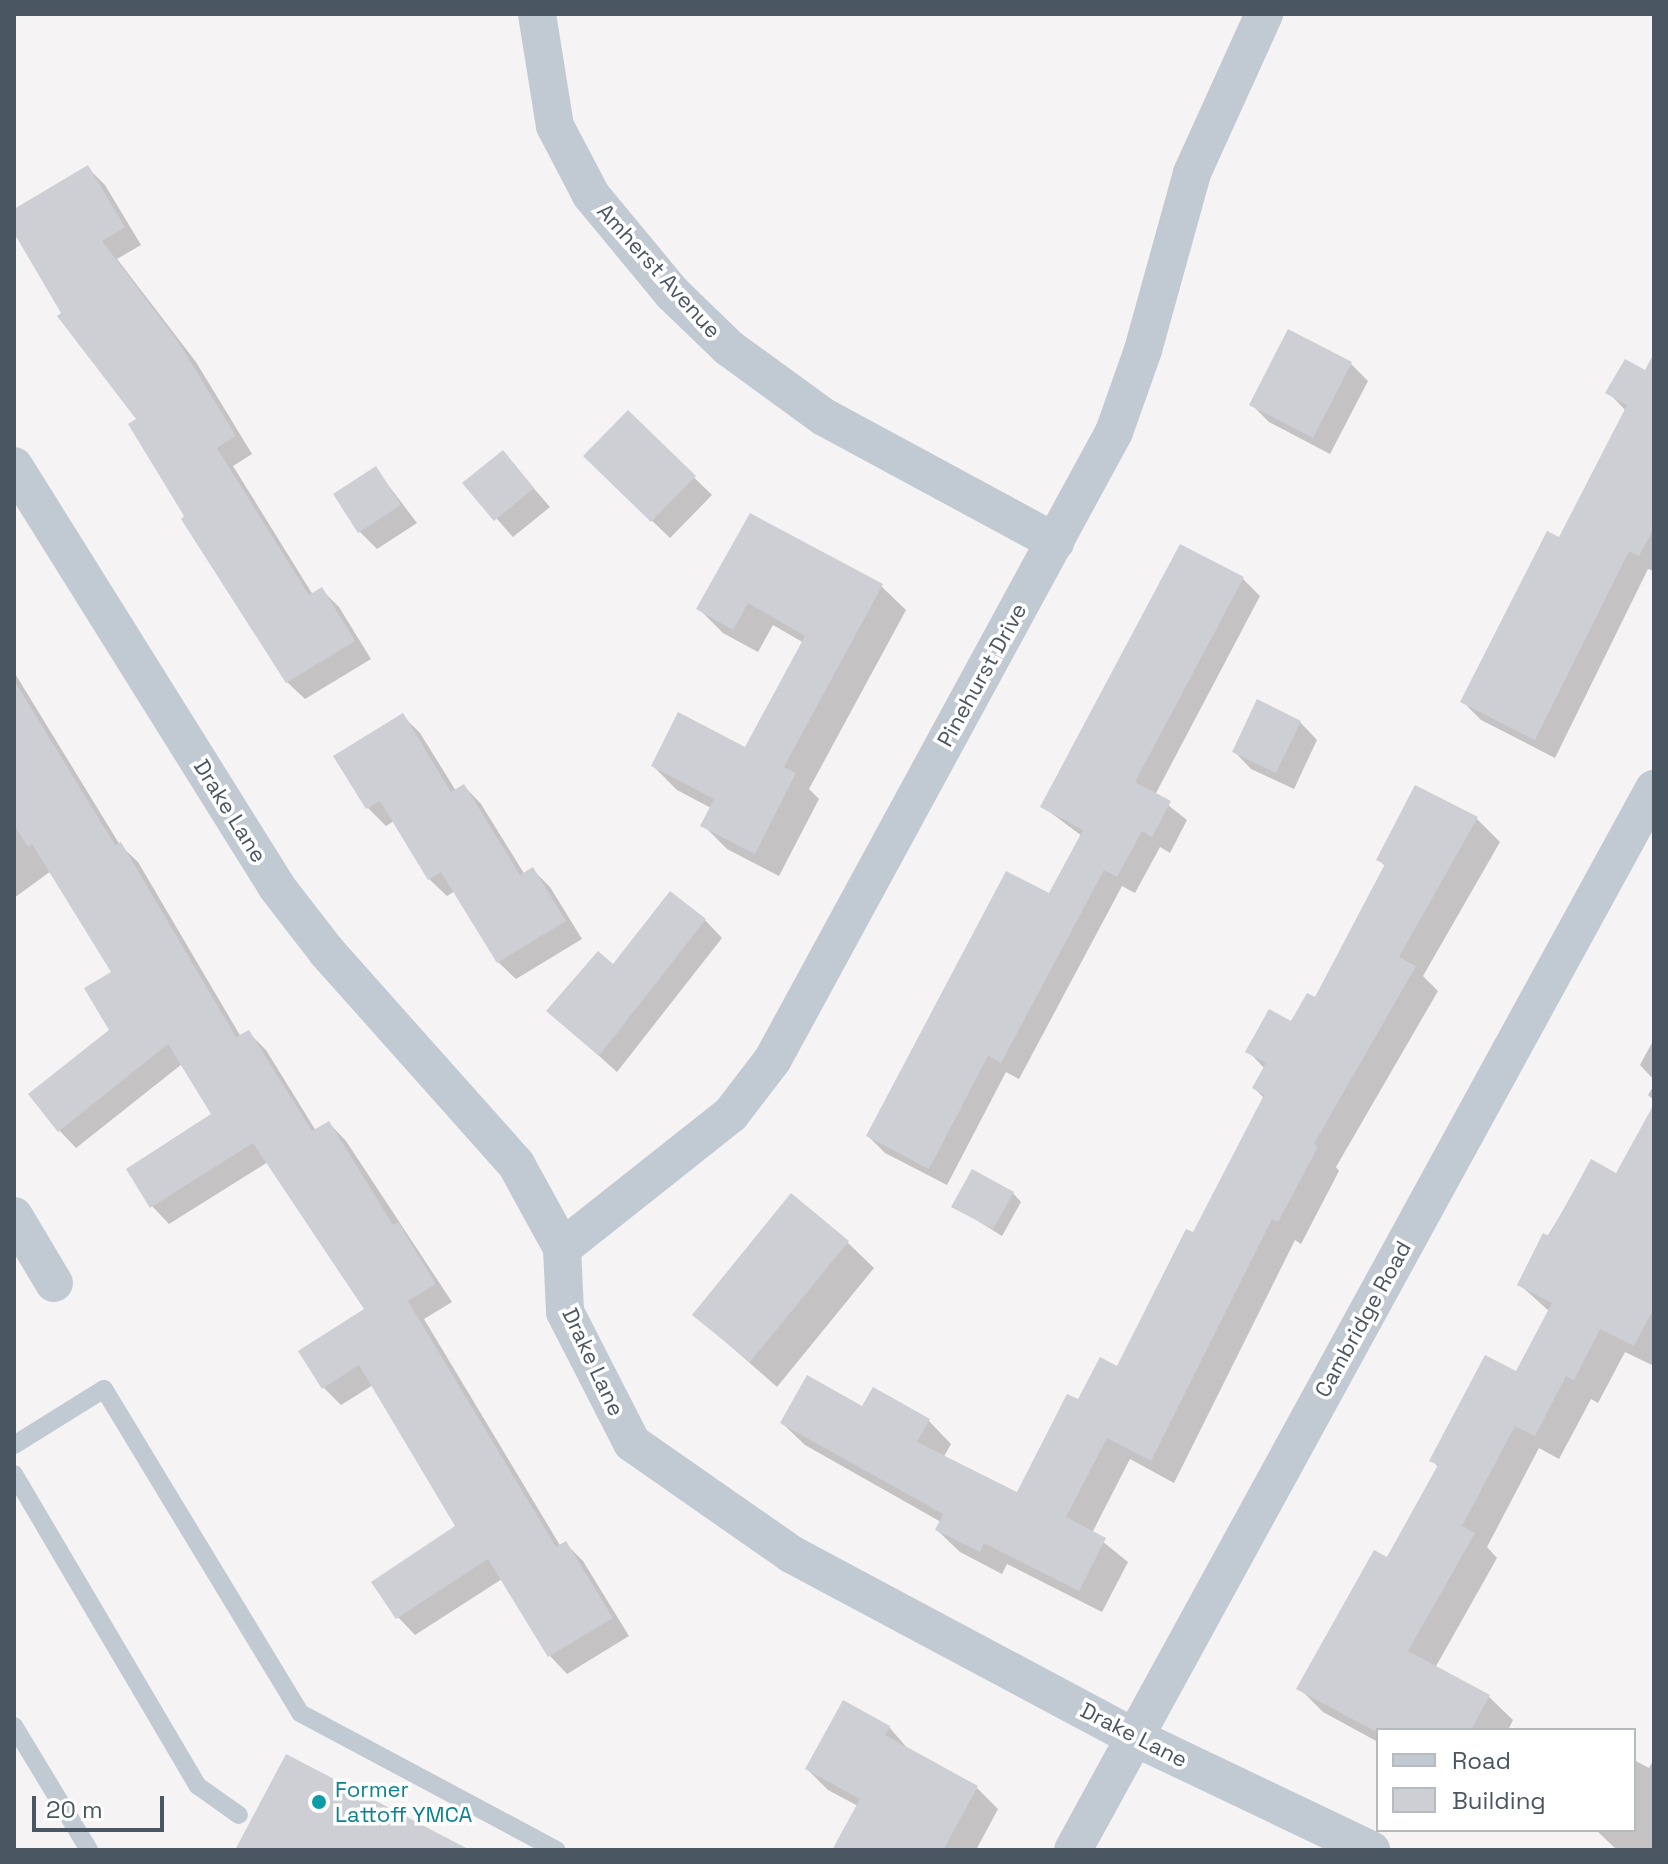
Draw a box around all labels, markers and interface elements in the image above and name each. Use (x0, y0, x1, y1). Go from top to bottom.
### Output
street label: Amherst Avenue (592, 198, 726, 344)
street label: Pinehurst Drive (932, 599, 1032, 751)
street label: Drake Lane (188, 755, 272, 867)
street label: Cambridge Road (1309, 1236, 1417, 1402)
street label: Drake Lane (556, 1304, 630, 1420)
street label: Drake Lane (1076, 1697, 1192, 1773)
legend (1376, 1728, 1636, 1832)
text: Road (1452, 1745, 1511, 1776)
place label: Former Lattoff YMCA (335, 1776, 473, 1828)
scale bar (36, 1780, 168, 1830)
text: Building (1452, 1785, 1546, 1816)
marker: Former Lattoff YMCA (310, 1793, 328, 1811)
text: 20 m (46, 1794, 103, 1825)

